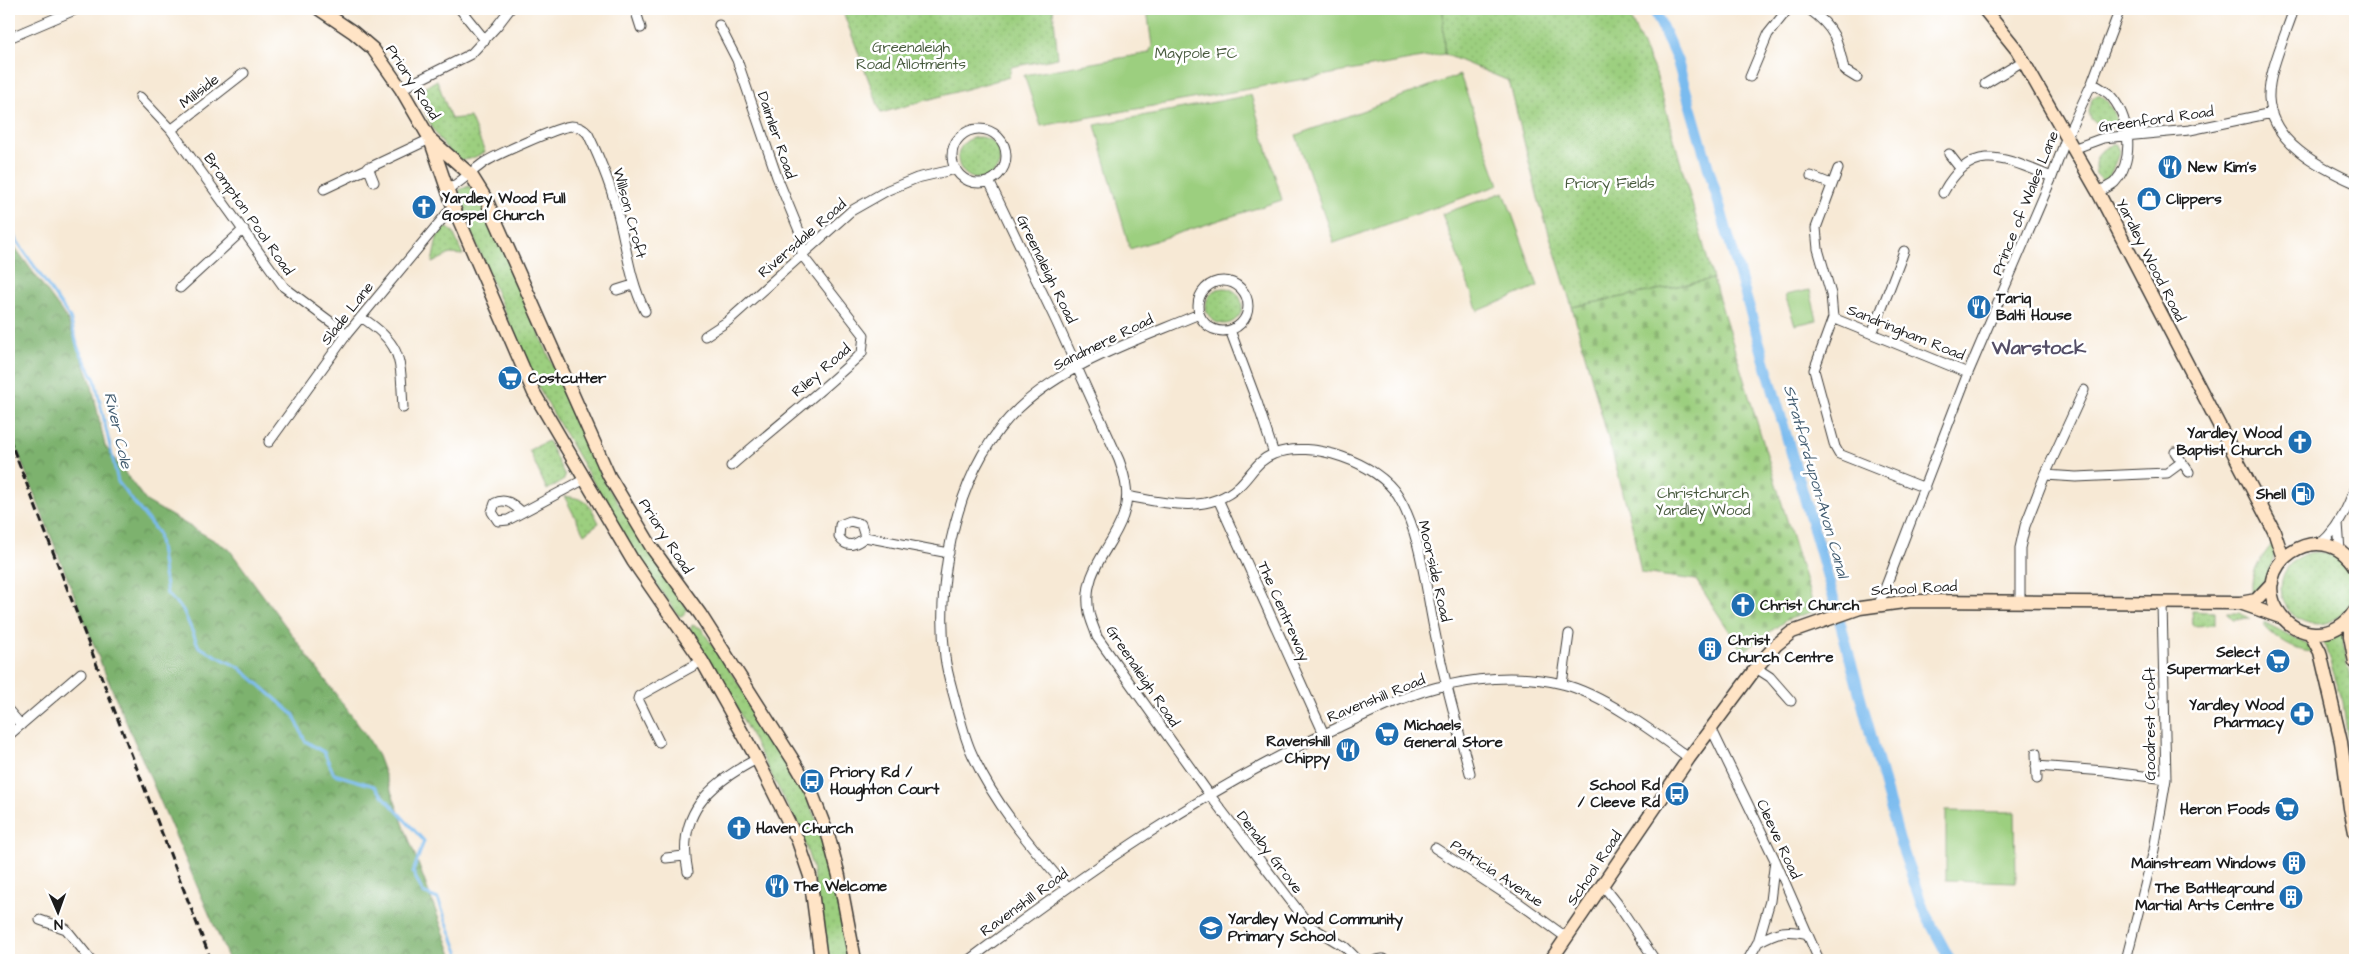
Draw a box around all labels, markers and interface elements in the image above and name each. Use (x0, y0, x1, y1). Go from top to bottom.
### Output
park label: Greenaleigh Road Allotments (856, 37, 967, 75)
street label: Priory Road (380, 41, 445, 125)
park label: Maypole FC (1155, 43, 1238, 65)
street label: Millside (175, 69, 224, 114)
street label: Daimler Road (752, 89, 801, 182)
street label: Greenford Road (2097, 101, 2215, 138)
street label: Prince of Wales Lane (1987, 128, 2064, 278)
street label: Brompton Pool Road (198, 149, 299, 280)
restaurant icon: New Kim's (2157, 154, 2183, 180)
place label: New Kim's (2188, 157, 2257, 178)
street label: Willson Croft (607, 166, 652, 261)
park label: Priory Fields (1565, 173, 1655, 195)
shop icon: Clippers (2136, 186, 2162, 212)
place label: Yardley Wood Full Gospel Church (442, 188, 566, 226)
place label: Clippers (2166, 189, 2222, 210)
church icon: Yardley Wood Full Gospel Church (411, 194, 437, 220)
street label: Riversdale Road (754, 194, 851, 283)
street label: Yardley Wood Road (2110, 195, 2191, 326)
street label: Greenaleigh Road (1010, 211, 1082, 328)
street label: Slade Lane (316, 277, 379, 349)
place label: Tariq Balti House (1995, 288, 2072, 326)
restaurant icon: Tariq Balti House (1966, 294, 1992, 320)
street label: Sandringham Road (1843, 299, 1968, 367)
street label: Sandmere Road (1050, 309, 1157, 376)
district label: Warstock (1991, 334, 2087, 362)
street label: Riley Road (787, 339, 856, 403)
supermarket icon: Costcutter (497, 365, 523, 391)
place label: Costcutter (528, 368, 607, 389)
water label: Stratford-upon-Avon Canal (1778, 382, 1855, 583)
water label: River Cole (99, 390, 138, 472)
place label: Yardley Wood Baptist Church (2177, 423, 2283, 461)
church icon: Yardley Wood Baptist Church (2287, 429, 2313, 455)
fuel station icon: Shell (2290, 481, 2316, 507)
park label: Christchurch Yardley Wood (1656, 483, 1751, 522)
place label: Shell (2255, 484, 2287, 505)
street label: Priory Road (633, 495, 698, 579)
street label: Moorside Road (1413, 518, 1456, 624)
street label: The Centreway (1251, 558, 1315, 665)
street label: School Road (1870, 576, 1958, 601)
church icon: Christ Church (1730, 592, 1756, 618)
place label: Christ Church (1760, 595, 1860, 616)
street label: Greenaleigh Road (1100, 621, 1185, 732)
place label: Christ Church Centre (1728, 630, 1834, 668)
building icon: Christ Church Centre (1697, 636, 1723, 662)
place label: Select Supermarket (2166, 642, 2261, 680)
supermarket icon: Select Supermarket (2265, 648, 2291, 674)
street label: Goodrest Croft (2140, 667, 2161, 781)
street label: Ravenshill Road (1324, 669, 1429, 728)
place label: Yardley Wood Pharmacy (2189, 695, 2285, 734)
pharmacy icon: Yardley Wood Pharmacy (2289, 701, 2315, 727)
place label: Michaels General Store (1404, 715, 1503, 753)
supermarket icon: Michaels General Store (1374, 721, 1400, 747)
place label: Ravenshill Chippy (1266, 731, 1331, 770)
restaurant icon: Ravenshill Chippy (1335, 737, 1361, 763)
place label: Priory Rd / Houghton Court (830, 762, 940, 802)
bus stop icon: Priory Rd / Houghton Court (799, 768, 825, 794)
place label: School Rd / Cleeve Rd (1578, 775, 1660, 813)
bus stop icon: School Rd / Cleeve Rd (1664, 781, 1690, 807)
street label: Cleeve Road (1751, 796, 1806, 883)
supermarket icon: Heron Foods (2274, 796, 2300, 822)
place label: Heron Foods (2180, 799, 2270, 820)
street label: Denaby Grove (1231, 807, 1308, 899)
church icon: Haven Church (726, 815, 752, 841)
place label: Haven Church (756, 818, 854, 839)
street label: School Road (1562, 826, 1627, 910)
street label: Patricia Avenue (1446, 835, 1547, 912)
building icon: Mainstream Windows (2281, 850, 2307, 876)
place label: Mainstream Windows (2131, 853, 2276, 874)
street label: Ravenshill Road (976, 863, 1073, 942)
restaurant icon: The Welcome (764, 873, 790, 899)
place label: The Welcome (793, 876, 887, 897)
place label: The Battleground Martial Arts Centre (2135, 878, 2274, 916)
building icon: The Battleground Martial Arts Centre (2278, 884, 2304, 910)
north arrow (32, 886, 82, 936)
place label: Yardley Wood Community Primary School (1228, 909, 1404, 948)
text: N (53, 914, 63, 934)
school or university icon: Yardley Wood Community Primary School (1198, 915, 1224, 941)

